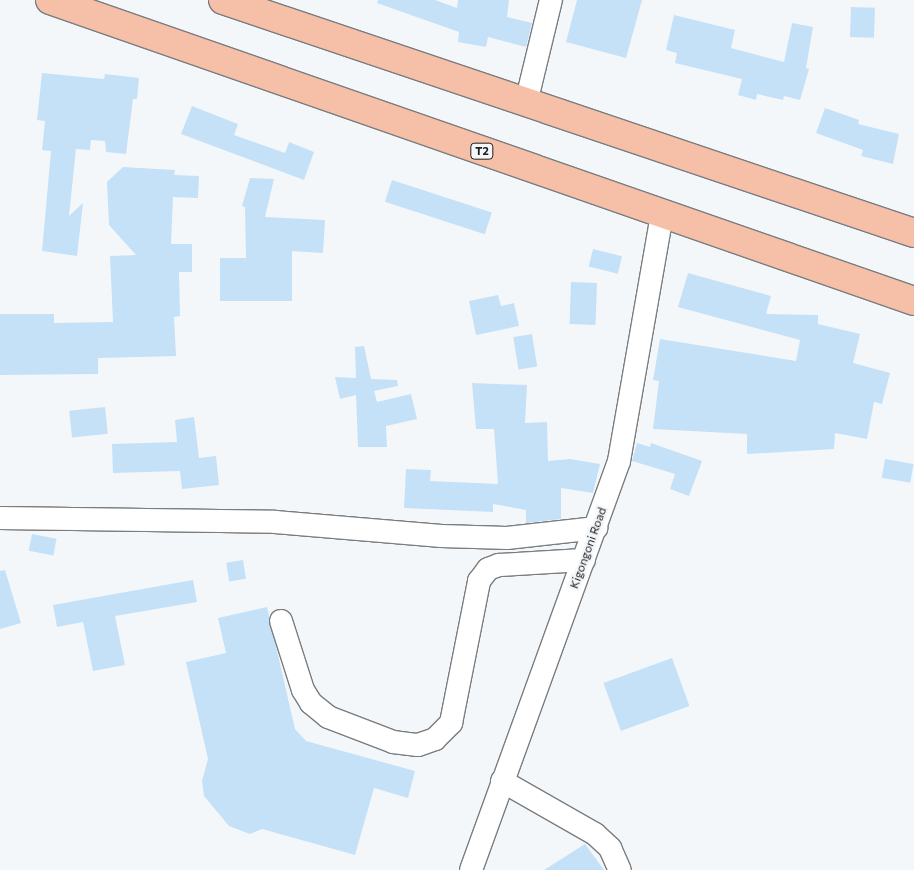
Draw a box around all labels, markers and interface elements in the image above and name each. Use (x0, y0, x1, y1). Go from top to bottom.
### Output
road number: T2 (470, 142, 494, 160)
street label: Kigongoni Road (567, 505, 609, 591)

